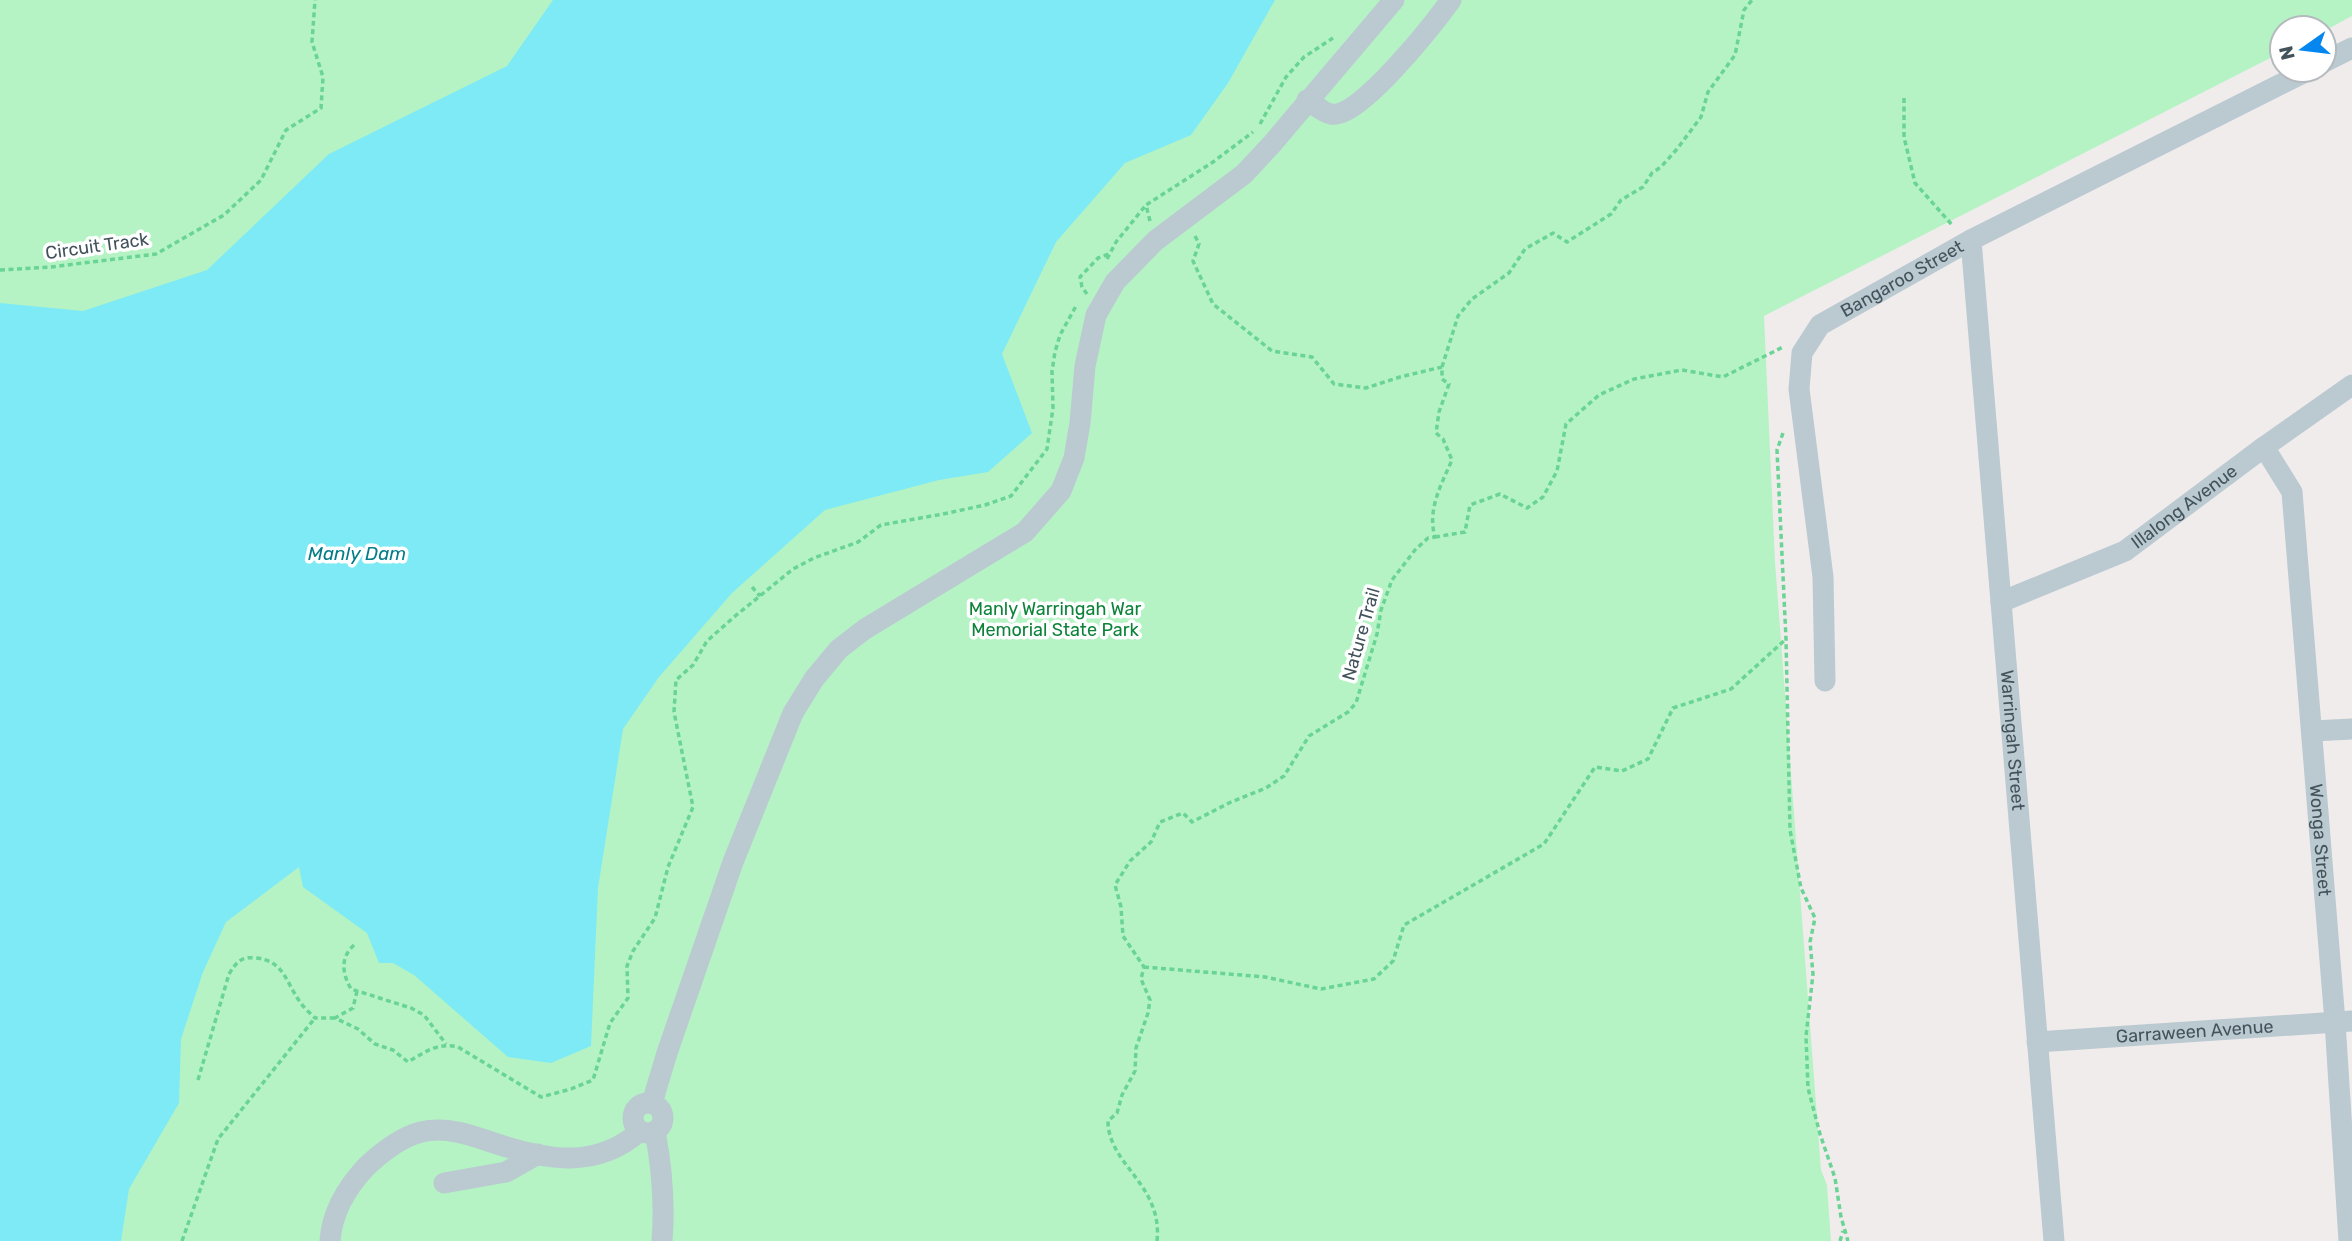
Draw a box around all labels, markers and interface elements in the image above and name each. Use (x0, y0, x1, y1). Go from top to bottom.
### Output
north arrow (2268, 14, 2338, 84)
text: N (2274, 44, 2300, 62)
street label: Circuit Track (44, 228, 151, 264)
street label: Bangaroo Street (1837, 236, 1967, 322)
street label: Illalong Avenue (2127, 460, 2242, 554)
water label: Manly Dam (308, 542, 406, 565)
street label: Nature Trail (1337, 585, 1385, 683)
park label: Manly Warringah War Memorial State Park (969, 598, 1141, 641)
street label: Warringah Street (1996, 669, 2029, 812)
street label: Wonga Street (2305, 783, 2336, 897)
street label: Garraween Avenue (2115, 1015, 2274, 1048)

